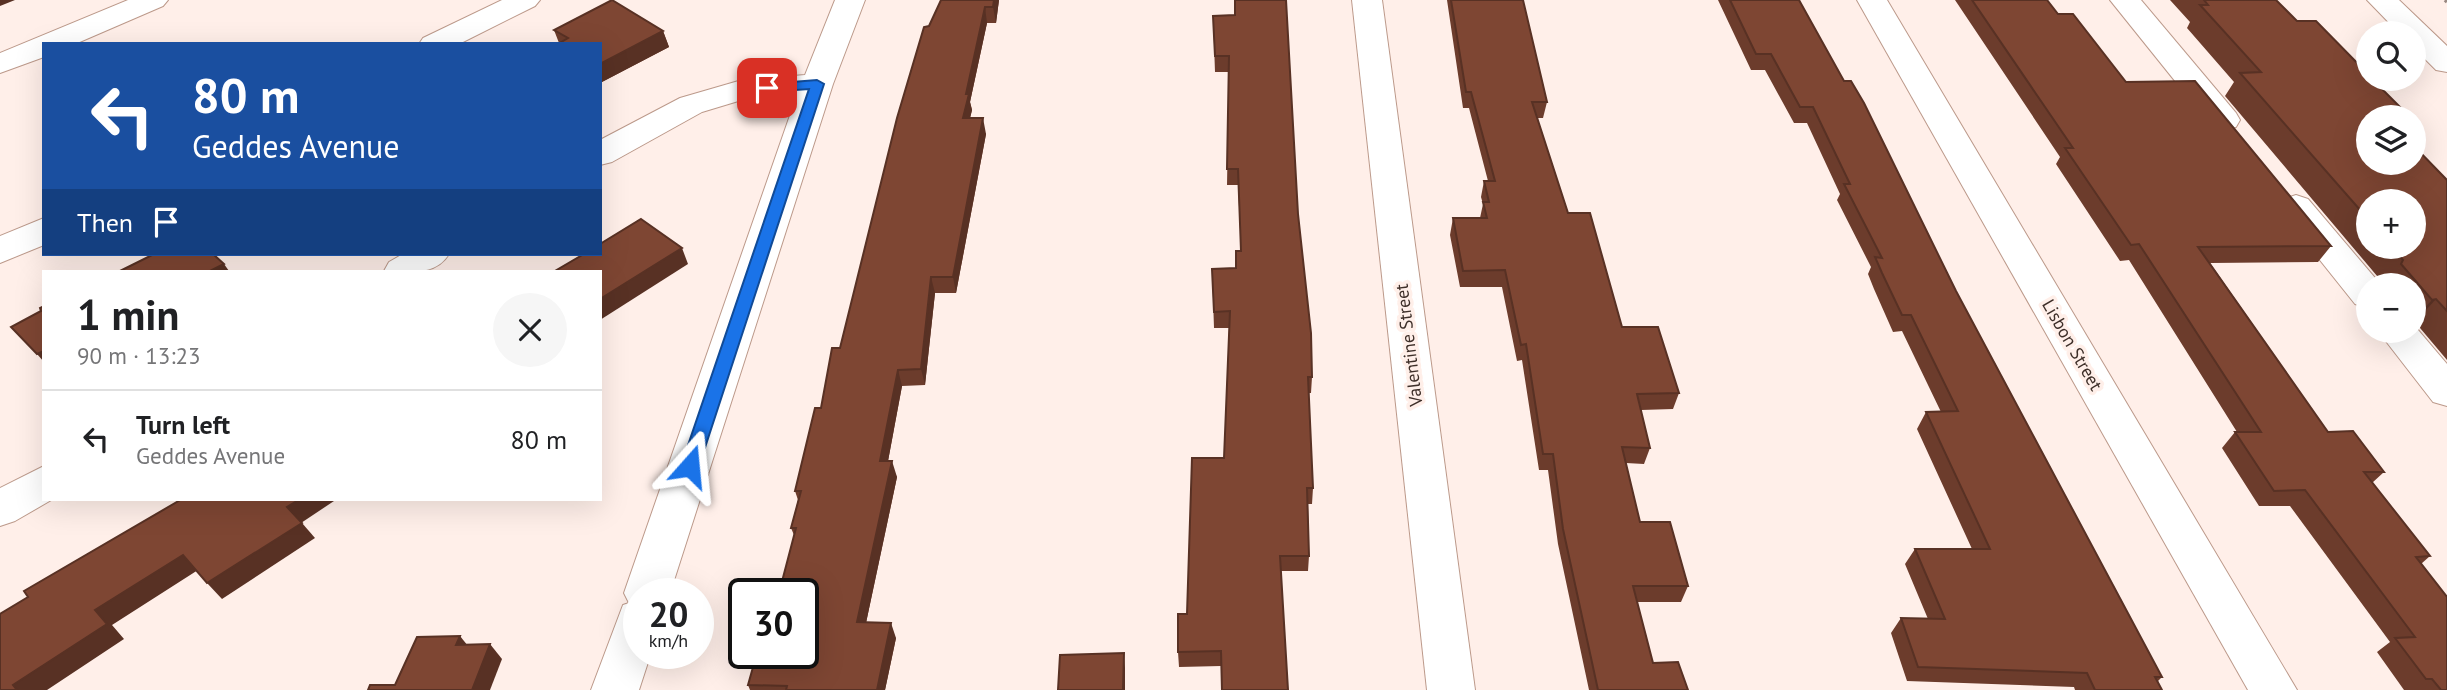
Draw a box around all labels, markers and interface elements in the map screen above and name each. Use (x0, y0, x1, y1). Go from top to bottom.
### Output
map controls (2356, 21, 2426, 343)
button: search (2356, 21, 2426, 91)
pin (737, 58, 797, 118)
text: 80 m (192, 63, 299, 127)
icon: arrive (748, 69, 786, 107)
icon: left (77, 70, 168, 161)
button: layers (2356, 105, 2426, 175)
text: Geddes Avenue (192, 125, 399, 167)
button: + (2356, 189, 2426, 259)
icon: arrive (147, 203, 185, 241)
text: Then (77, 206, 133, 239)
button: − (2356, 273, 2426, 343)
street label: Valentine Street (1390, 283, 1428, 409)
text: 1 min (77, 287, 179, 342)
button: close (493, 293, 567, 367)
street label: Lisbon Street (2037, 295, 2108, 395)
text: 90 m · 13:23 (77, 341, 201, 370)
text: Turn left (136, 408, 230, 441)
icon: left (77, 420, 115, 458)
text: 80 m (511, 423, 567, 456)
position arrow (653, 429, 727, 503)
text: Geddes Avenue (136, 441, 285, 470)
speed limit sign: 30 (728, 578, 819, 669)
text: 20 (649, 591, 688, 637)
text: km/h (649, 629, 688, 652)

